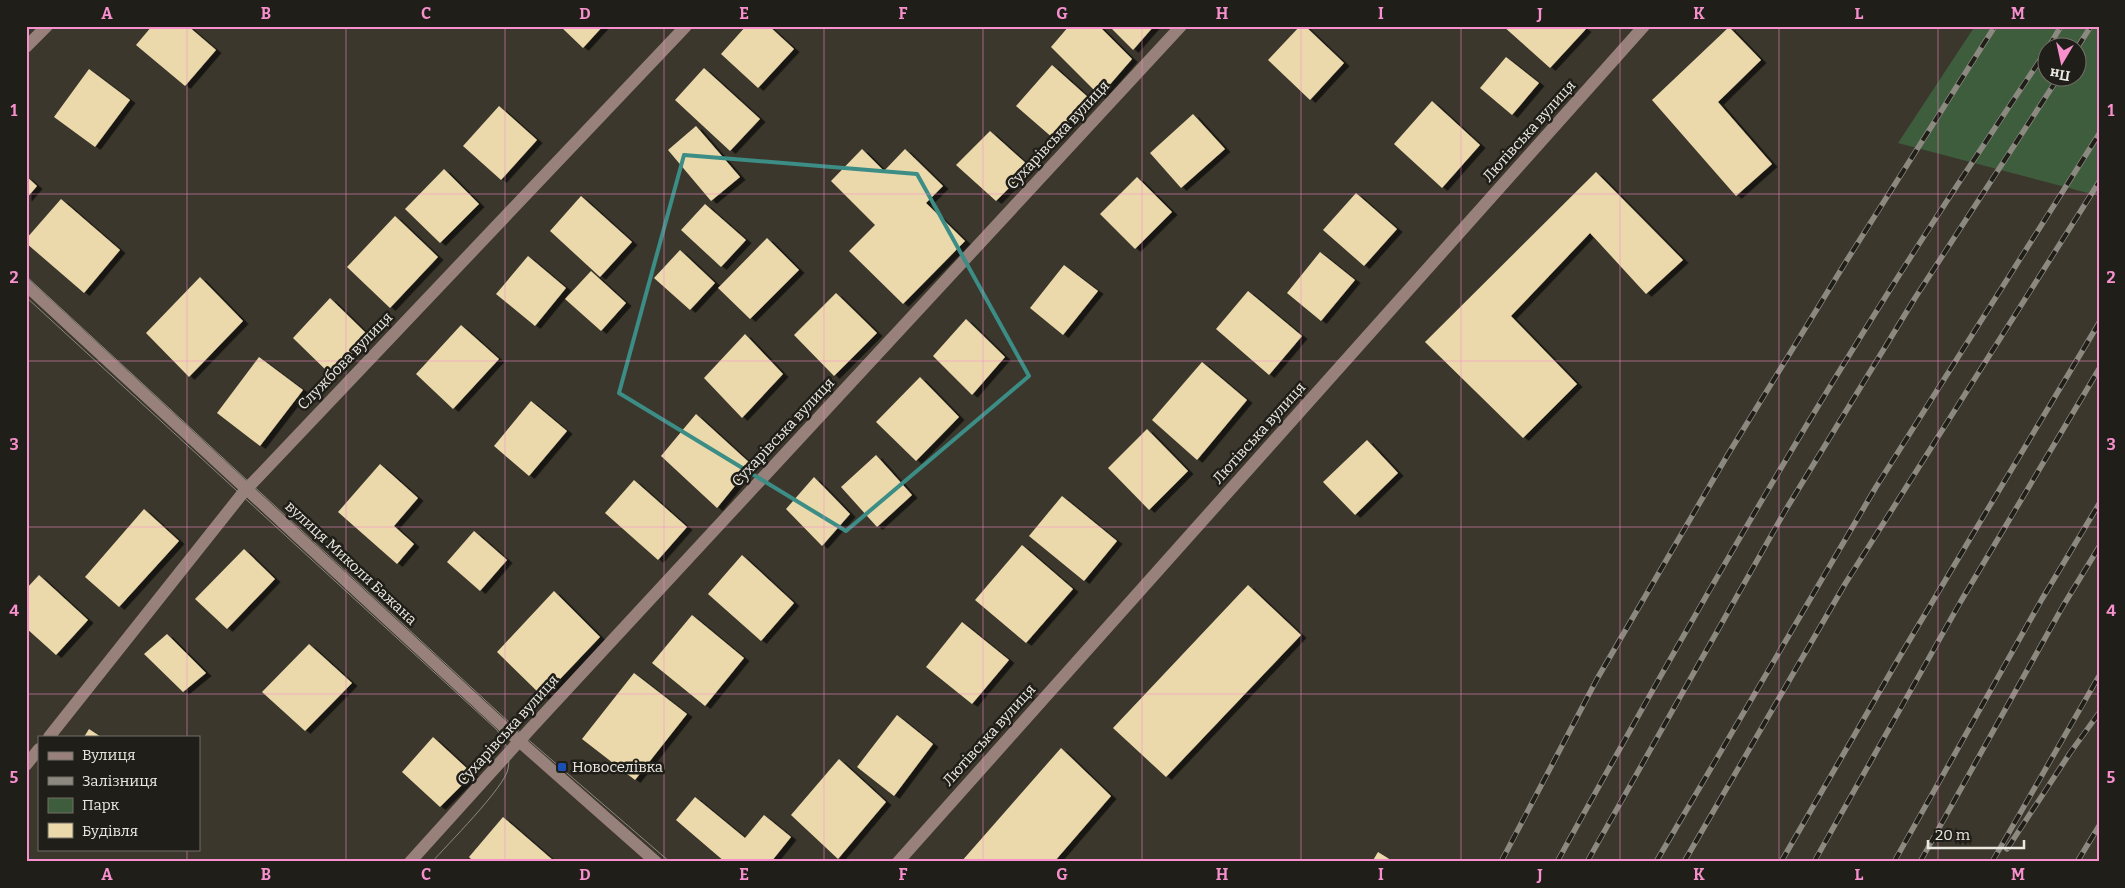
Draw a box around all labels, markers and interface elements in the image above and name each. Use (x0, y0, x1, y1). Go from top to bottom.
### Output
text: A (101, 4, 113, 23)
text: B (261, 4, 271, 23)
text: C (421, 4, 431, 23)
text: D (579, 4, 591, 23)
text: E (739, 4, 749, 23)
text: F (899, 4, 908, 23)
text: G (1056, 4, 1068, 23)
text: H (1216, 4, 1229, 23)
text: I (1378, 4, 1384, 23)
text: J (1536, 4, 1543, 23)
text: K (1693, 4, 1705, 23)
text: L (1855, 4, 1864, 23)
text: M (2011, 4, 2025, 23)
north arrow (2038, 38, 2088, 88)
text: Пн (2049, 64, 2071, 84)
street label: Сухарівська вулиця (1003, 77, 1113, 193)
street label: Лютівська вулиця (1479, 77, 1579, 185)
text: 1 (11, 101, 18, 120)
text: 1 (2108, 101, 2115, 120)
text: 2 (9, 268, 19, 287)
text: 2 (2106, 268, 2116, 287)
street label: Службова вулиця (294, 308, 396, 414)
street label: Сухарівська вулиця (728, 374, 838, 490)
street label: Лютівська вулиця (1209, 379, 1309, 487)
text: 3 (9, 435, 19, 454)
text: 3 (2106, 435, 2116, 454)
street label: вулиця Миколи Бажана (281, 497, 421, 629)
text: 4 (9, 601, 19, 620)
text: 4 (2106, 601, 2116, 620)
street label: Сухарівська вулиця (454, 671, 562, 789)
street label: Лютівська вулиця (939, 681, 1039, 789)
legend (38, 736, 200, 850)
text: Вулиця (82, 746, 136, 764)
place label: Новоселівка (572, 758, 663, 776)
marker: Новоселівка (556, 761, 568, 773)
text: 5 (10, 768, 19, 787)
text: 5 (2107, 768, 2116, 787)
text: Залізниця (82, 772, 157, 790)
text: Парк (82, 796, 120, 814)
scale bar (1928, 818, 2024, 850)
text: Будівля (82, 822, 138, 840)
text: 20 m (1935, 826, 1971, 844)
text: A (101, 865, 113, 884)
text: B (261, 865, 271, 884)
text: C (421, 865, 431, 884)
text: D (579, 865, 591, 884)
text: E (739, 865, 749, 884)
text: F (899, 865, 908, 884)
text: G (1056, 865, 1068, 884)
text: H (1216, 865, 1229, 884)
text: I (1378, 865, 1384, 884)
text: J (1536, 865, 1543, 884)
text: K (1693, 865, 1705, 884)
text: L (1855, 865, 1864, 884)
text: M (2011, 865, 2025, 884)

